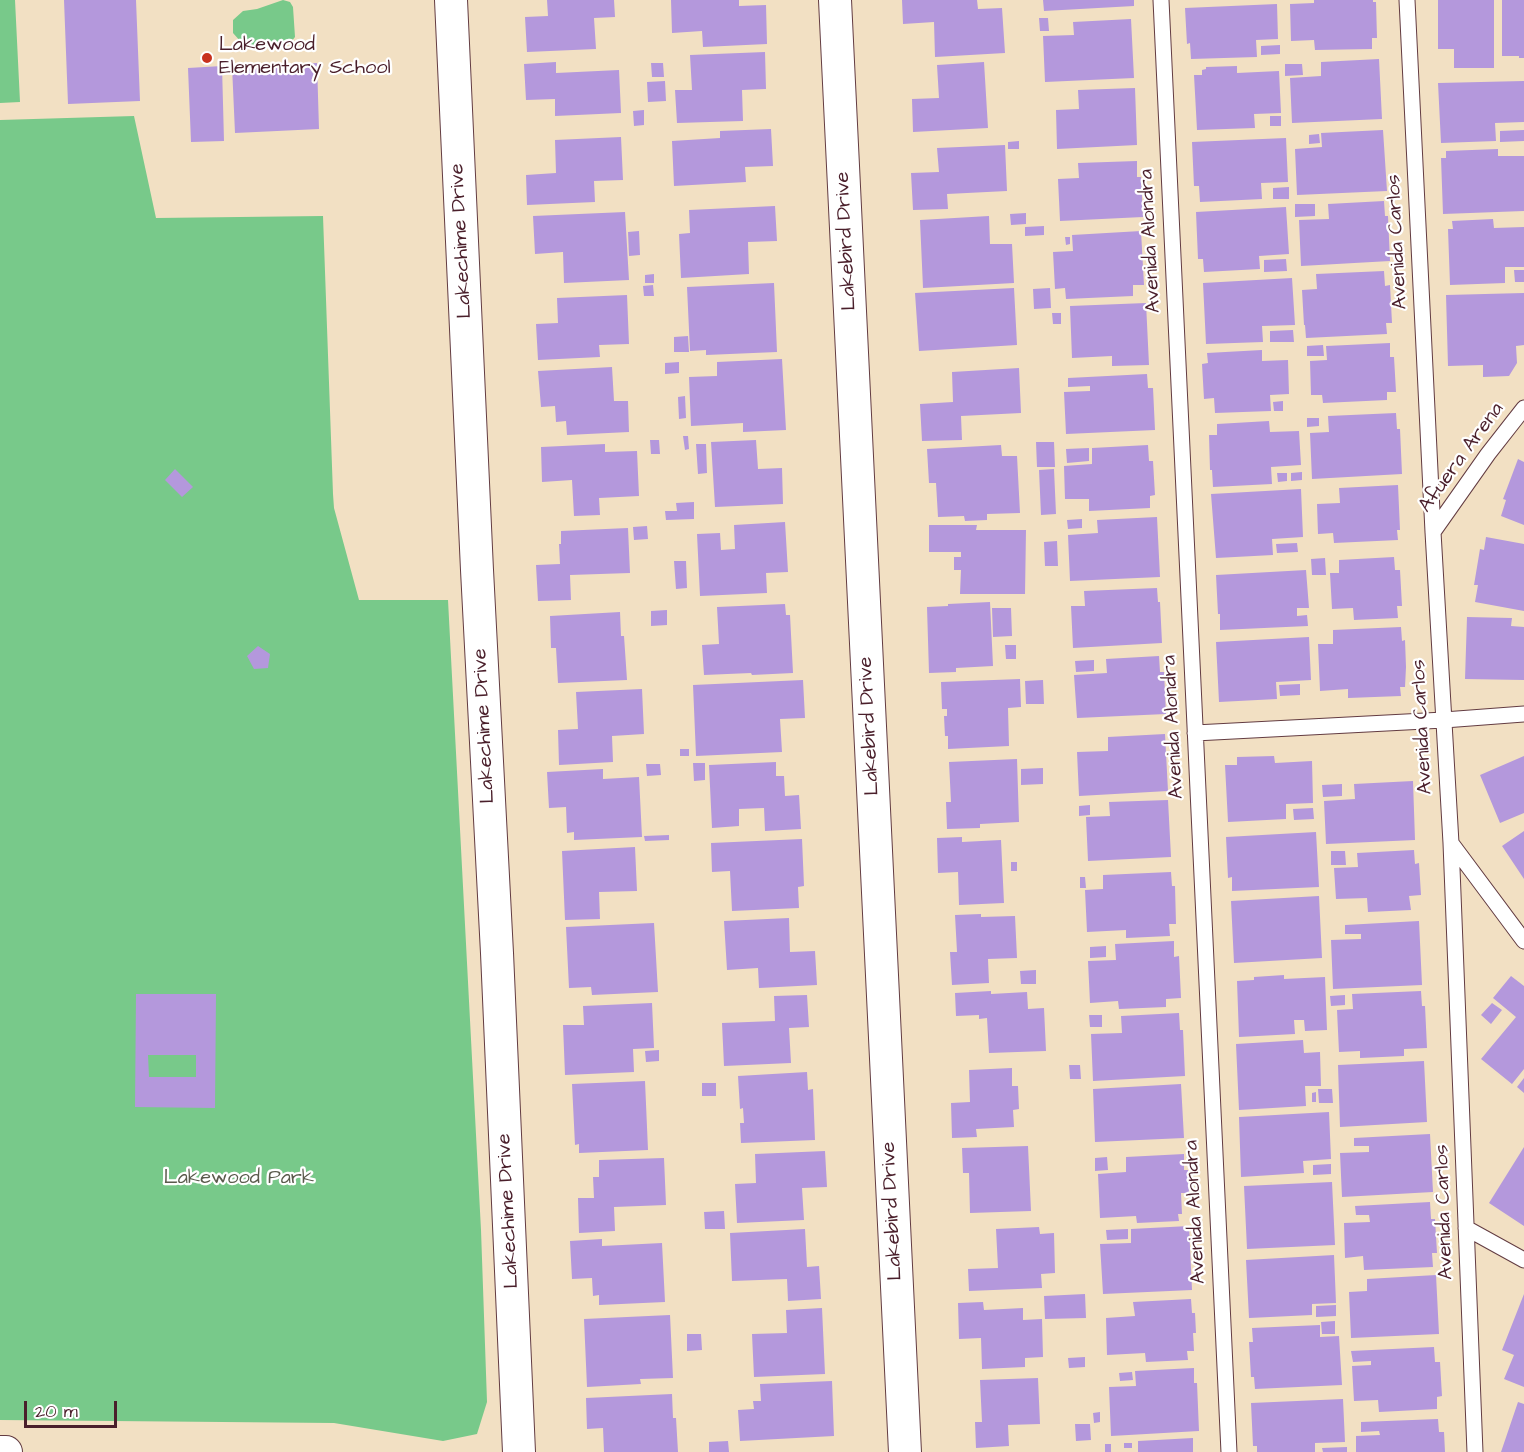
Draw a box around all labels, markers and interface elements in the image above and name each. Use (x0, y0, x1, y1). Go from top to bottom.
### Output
place label: Lakewood Elementary School (219, 34, 391, 81)
marker: Lakewood Elementary School (200, 51, 214, 65)
street label: Lakechime Drive (446, 163, 478, 319)
street label: Avenida Alondra (1135, 168, 1167, 314)
street label: Lakebird Drive (831, 171, 863, 311)
street label: Avenida Carlos (1382, 174, 1414, 310)
street label: Afuera Arena (1414, 398, 1510, 518)
street label: Lakechime Drive (469, 648, 501, 804)
street label: Avenida Alondra (1158, 654, 1190, 800)
street label: Lakebird Drive (854, 656, 886, 796)
street label: Avenida Carlos (1407, 659, 1439, 795)
street label: Lakechime Drive (493, 1133, 525, 1289)
street label: Avenida Alondra (1180, 1139, 1212, 1285)
street label: Lakebird Drive (877, 1141, 909, 1281)
street label: Avenida Carlos (1431, 1144, 1459, 1280)
park label: Lakewood Park (164, 1167, 314, 1191)
scale bar (27, 1389, 120, 1427)
text: 20 m (35, 1399, 78, 1424)

